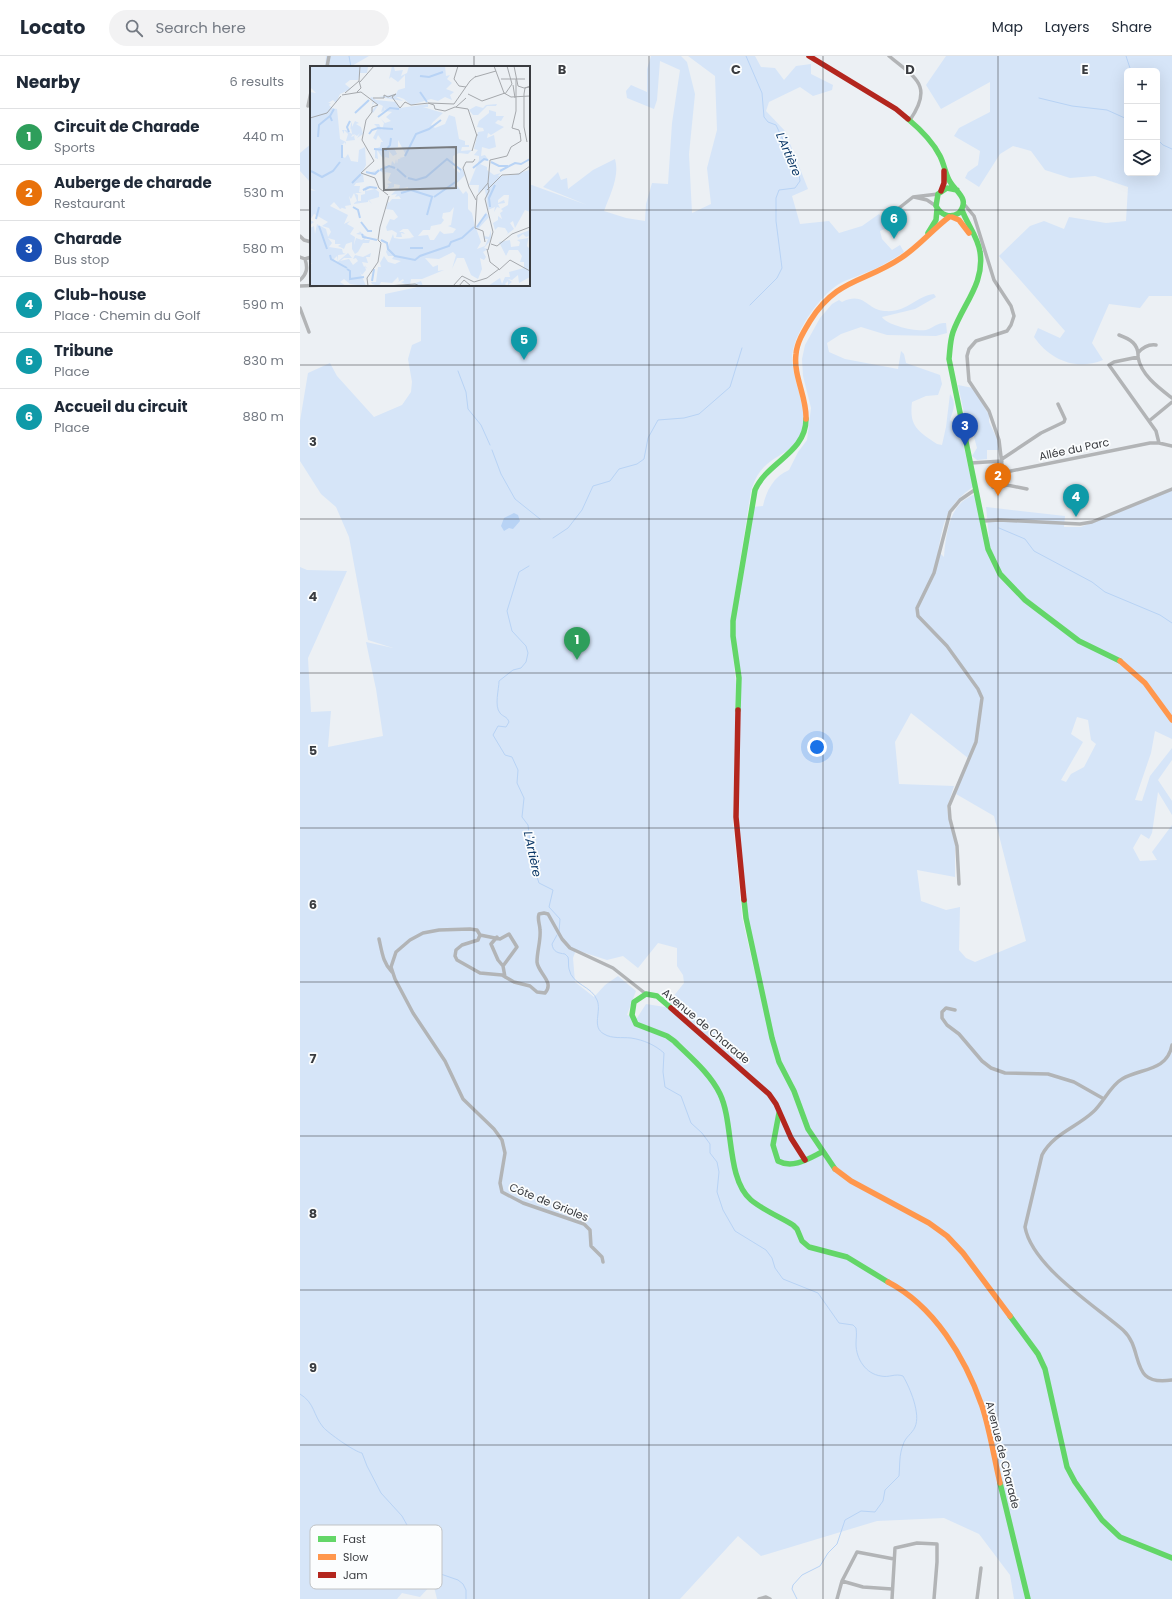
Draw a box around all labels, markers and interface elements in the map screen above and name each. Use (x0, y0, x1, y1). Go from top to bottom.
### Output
search box (109, 10, 389, 46)
text: Locato (20, 14, 85, 41)
icon: search (123, 17, 145, 39)
text: Search here (155, 17, 246, 38)
text: Map (992, 17, 1023, 37)
text: Layers (1045, 17, 1089, 37)
text: Share (1111, 17, 1152, 37)
text: B (558, 60, 567, 79)
text: C (731, 60, 741, 79)
text: D (905, 60, 915, 79)
text: E (1081, 60, 1089, 79)
inset map (310, 66, 530, 286)
map controls (1124, 68, 1160, 176)
button: + (1124, 68, 1160, 104)
text: Nearby (16, 70, 80, 94)
text: 6 results (230, 72, 284, 91)
button: − (1124, 104, 1160, 140)
text: Circuit de Charade (54, 116, 200, 137)
text: 1 (27, 127, 31, 146)
text: 440 m (243, 127, 284, 146)
water label: L'Artière (772, 129, 806, 179)
text: Sports (54, 138, 95, 157)
button: layers (1124, 140, 1160, 176)
text: Auberge de charade (54, 172, 212, 193)
text: 2 (25, 183, 33, 202)
text: 530 m (243, 183, 284, 202)
text: Restaurant (54, 194, 125, 213)
pin: 6 (881, 206, 907, 239)
text: Charade (54, 228, 122, 249)
text: 3 (25, 239, 33, 258)
text: 580 m (243, 239, 284, 258)
text: Bus stop (54, 250, 109, 269)
text: Club-house (54, 284, 146, 305)
text: 4 (25, 295, 33, 314)
text: 590 m (243, 295, 284, 314)
text: Place · Chemin du Golf (54, 306, 200, 325)
pin: 5 (511, 327, 537, 360)
text: Tribune (54, 340, 113, 361)
text: 5 (25, 351, 33, 370)
text: 830 m (243, 351, 284, 370)
text: Place (54, 362, 89, 381)
text: Accueil du circuit (54, 396, 188, 417)
text: 6 (25, 407, 33, 426)
text: 880 m (243, 407, 284, 426)
pin: 3 (952, 413, 978, 446)
text: Place (54, 418, 89, 437)
text: 3 (309, 432, 317, 451)
street label: Allée du Parc (1037, 434, 1111, 464)
pin: 2 (985, 463, 1011, 496)
pin: 4 (1063, 484, 1089, 517)
text: 4 (309, 587, 318, 606)
pin: 1 (564, 627, 590, 660)
your location (807, 737, 827, 757)
text: 5 (309, 741, 317, 760)
water label: L'Artière (520, 830, 546, 879)
text: 6 (309, 895, 317, 914)
street label: Avenue de Charade (659, 984, 753, 1068)
text: 7 (310, 1049, 317, 1068)
street label: Côte de Grioles (507, 1179, 591, 1225)
text: 8 (309, 1204, 317, 1223)
text: 9 (309, 1358, 317, 1377)
street label: Avenue de Charade (982, 1400, 1024, 1511)
legend (310, 1525, 442, 1589)
text: Fast (343, 1531, 366, 1547)
text: Slow (343, 1549, 368, 1565)
text: Jam (343, 1567, 368, 1583)

